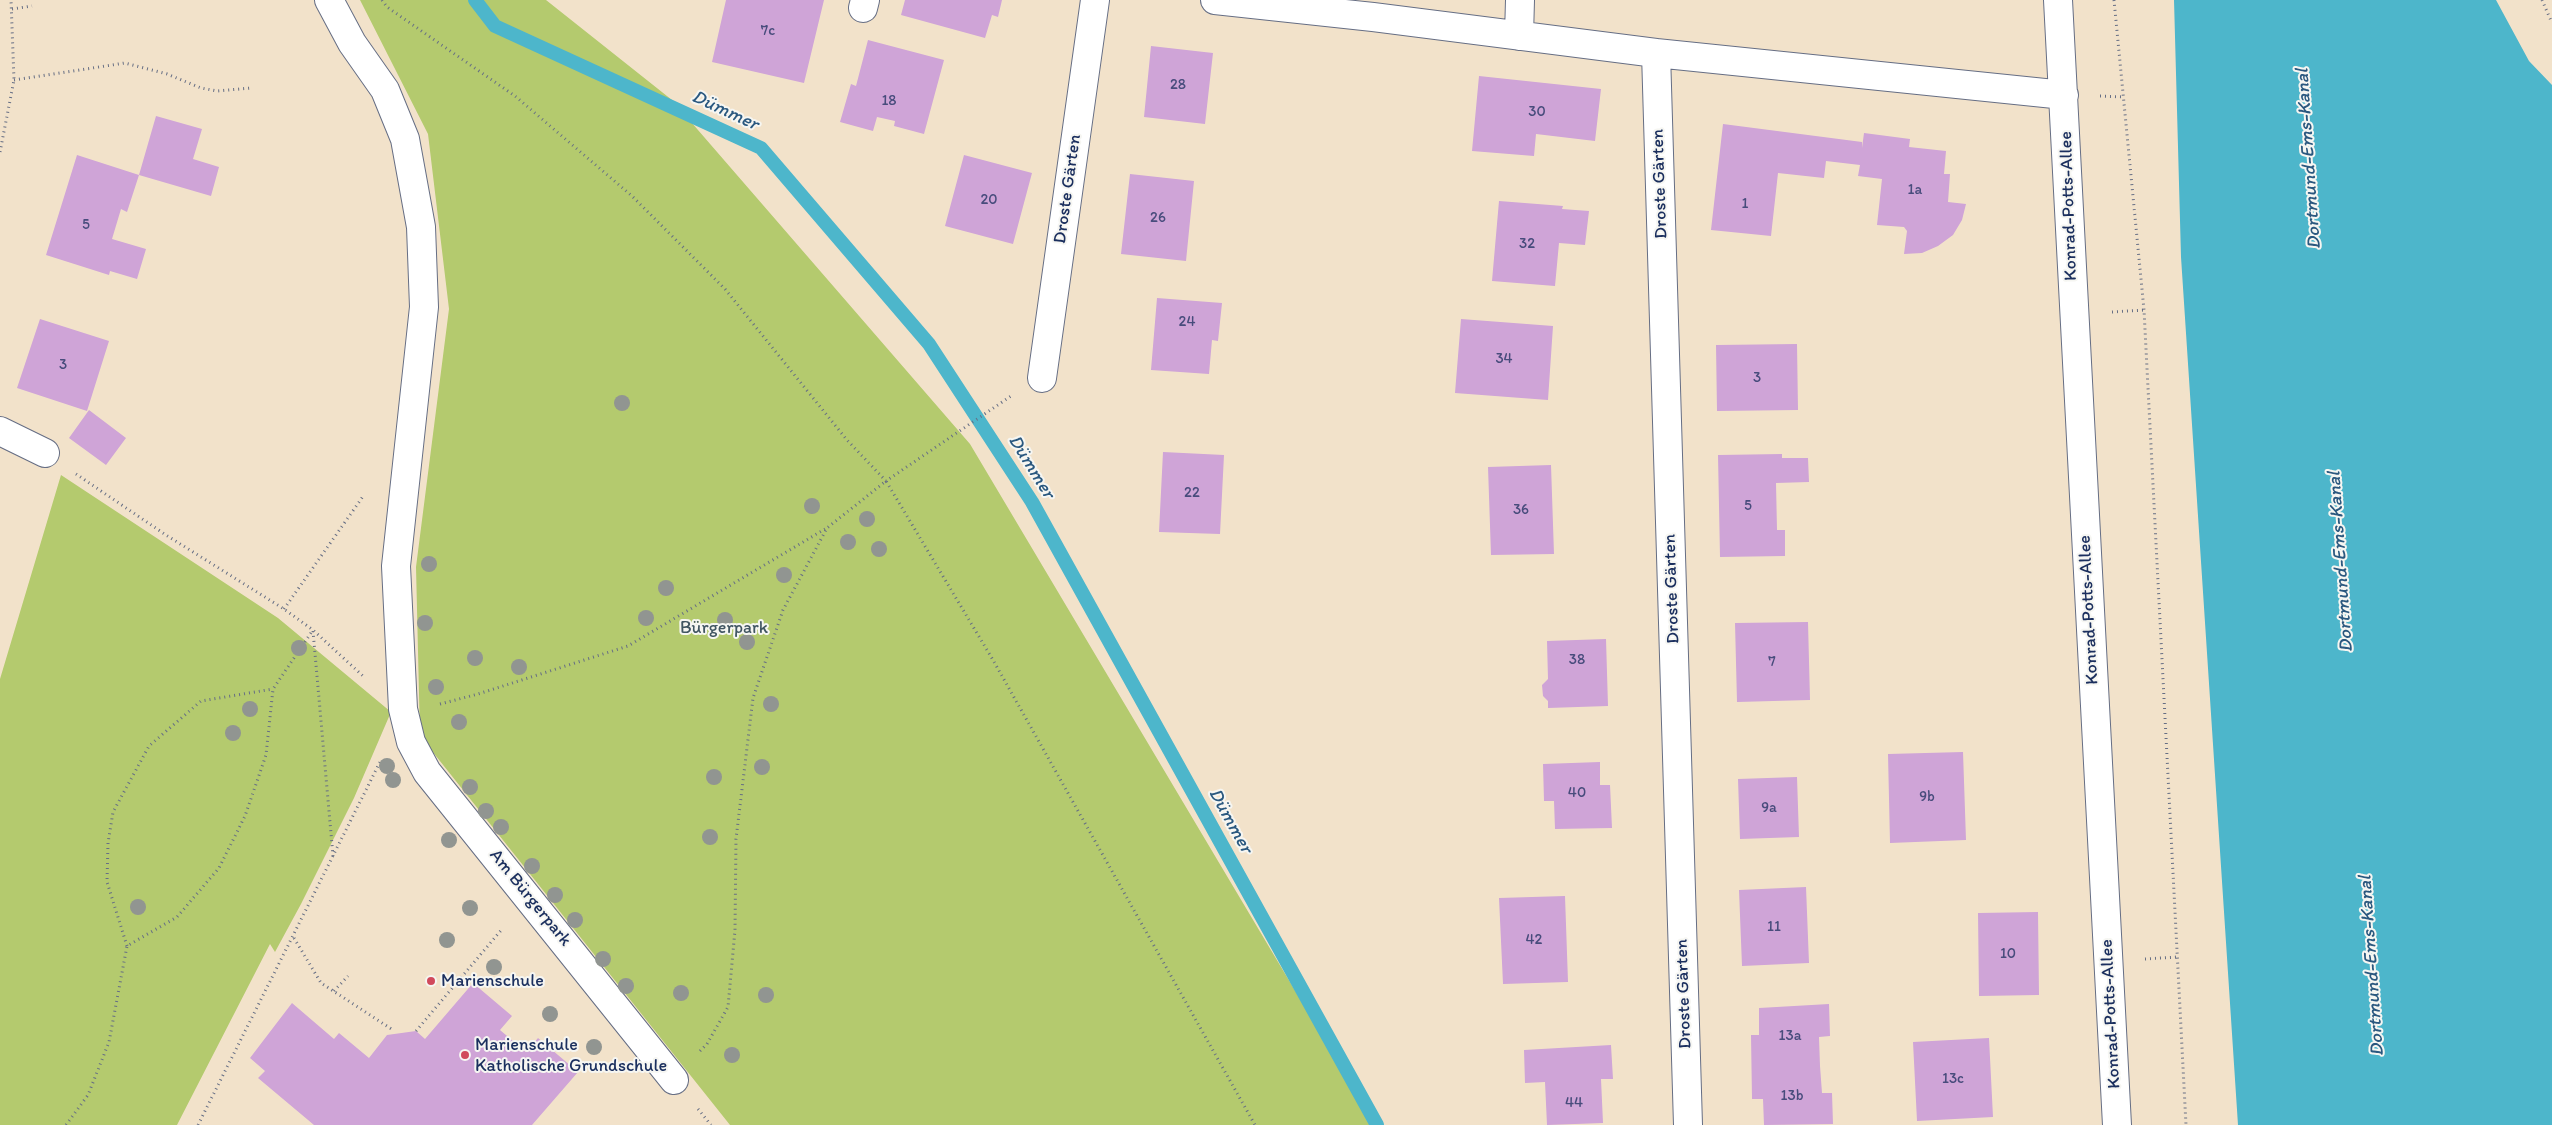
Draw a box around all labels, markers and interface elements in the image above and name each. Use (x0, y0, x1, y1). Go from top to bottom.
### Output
house number: 7c (761, 22, 775, 40)
water label: Dortmund-Ems-Kanal (2291, 68, 2327, 250)
house number: 28 (1170, 76, 1186, 94)
water label: Dümmer (688, 86, 762, 136)
house number: 18 (881, 92, 897, 110)
house number: 30 (1528, 103, 1546, 121)
street label: Droste Gärten (1647, 129, 1673, 239)
street label: Konrad-Potts-Allee (2056, 131, 2082, 281)
street label: Droste Gärten (1050, 133, 1086, 245)
house number: 1a (1908, 181, 1922, 199)
house number: 20 (980, 191, 998, 209)
house number: 1 (1742, 195, 1748, 213)
house number: 26 (1150, 209, 1166, 227)
house number: 5 (82, 216, 90, 234)
house number: 32 (1519, 235, 1535, 253)
house number: 24 (1179, 313, 1195, 331)
house number: 34 (1495, 350, 1513, 368)
house number: 3 (59, 356, 67, 374)
house number: 3 (1753, 369, 1761, 387)
water label: Dümmer (1003, 431, 1059, 503)
water label: Dortmund-Ems-Kanal (2323, 471, 2359, 653)
house number: 22 (1184, 484, 1200, 502)
house number: 5 (1744, 497, 1752, 515)
house number: 36 (1513, 501, 1529, 519)
street label: Droste Gärten (1659, 534, 1685, 644)
street label: Konrad-Potts-Allee (2074, 535, 2104, 685)
park label: Bürgerpark (680, 617, 768, 639)
house number: 38 (1569, 651, 1585, 669)
house number: 7 (1768, 653, 1776, 671)
water label: Dümmer (1203, 784, 1257, 858)
house number: 40 (1568, 784, 1586, 802)
house number: 9b (1919, 788, 1935, 806)
house number: 9a (1761, 799, 1777, 817)
street label: Am Bürgerpark (484, 845, 576, 951)
water label: Dortmund-Ems-Kanal (2354, 875, 2390, 1057)
house number: 11 (1767, 918, 1781, 936)
house number: 42 (1526, 931, 1542, 949)
street label: Droste Gärten (1671, 939, 1697, 1049)
street label: Konrad-Potts-Allee (2096, 939, 2126, 1089)
house number: 10 (2000, 945, 2016, 963)
place label: Marienschule (441, 970, 544, 992)
marker: Marienschule (425, 975, 437, 987)
house number: 13a (1779, 1027, 1801, 1045)
place label: Marienschule Katholische Grundschule (475, 1034, 667, 1076)
marker: Marienschule Katholische Grundschule (459, 1049, 471, 1061)
house number: 13c (1942, 1070, 1964, 1088)
house number: 13b (1781, 1087, 1803, 1105)
house number: 44 (1565, 1094, 1583, 1112)

